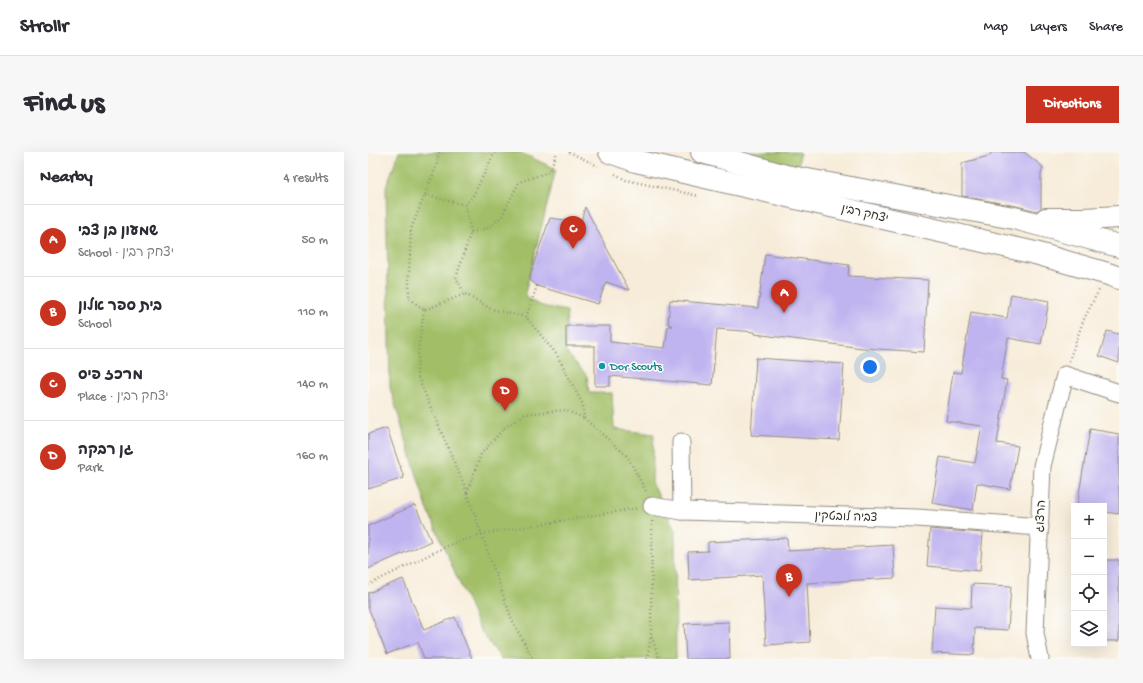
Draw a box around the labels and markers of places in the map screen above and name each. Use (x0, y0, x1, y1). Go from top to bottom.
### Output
pin: C (560, 216, 586, 249)
pin: A (771, 280, 797, 313)
marker: Dor Scouts (597, 361, 607, 371)
place label: Dor Scouts (609, 361, 663, 375)
pin: D (492, 378, 518, 411)
pin: B (776, 564, 802, 597)

